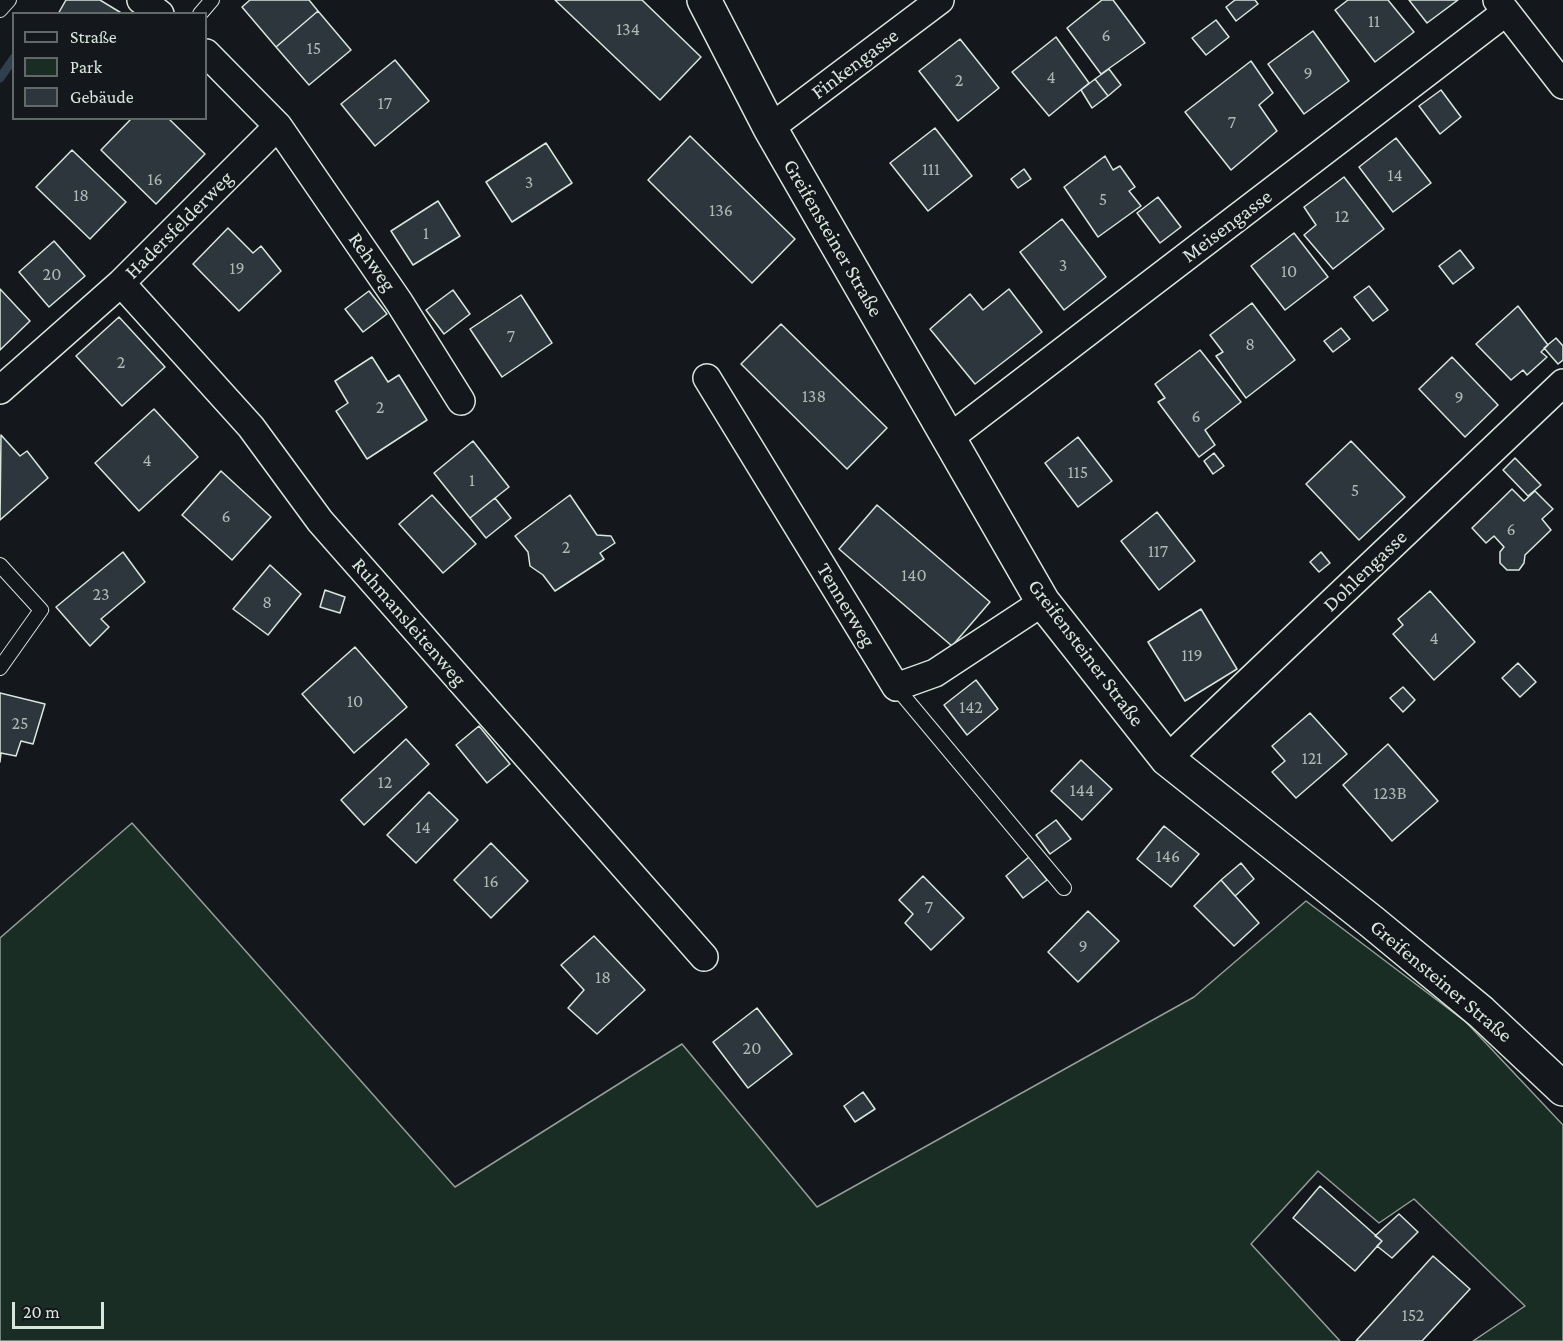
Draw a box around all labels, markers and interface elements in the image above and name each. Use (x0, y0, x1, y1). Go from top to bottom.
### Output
house number: 11 (1368, 10, 1380, 32)
legend (12, 12, 207, 120)
house number: 134 (616, 18, 640, 40)
street label: Finkengasse (806, 23, 904, 105)
house number: 6 (1101, 24, 1111, 46)
text: Straße (70, 27, 117, 47)
house number: 15 (307, 37, 321, 59)
text: Park (70, 57, 102, 77)
house number: 9 (1303, 62, 1313, 84)
house number: 4 (1046, 66, 1056, 88)
house number: 2 (955, 69, 963, 91)
text: Gebäude (70, 87, 134, 107)
house number: 17 (378, 92, 392, 114)
house number: 7 (1228, 111, 1236, 133)
street label: Greifensteiner Straße (778, 155, 888, 321)
house number: 111 (922, 158, 940, 180)
house number: 14 (1387, 164, 1403, 186)
street label: Hadersfelderweg (120, 166, 238, 284)
house number: 16 (147, 168, 163, 190)
house number: 3 (525, 171, 533, 193)
house number: 18 (73, 184, 89, 206)
street label: Meisengasse (1177, 184, 1277, 268)
house number: 5 (1099, 188, 1107, 210)
house number: 136 (709, 199, 733, 221)
house number: 12 (1335, 205, 1349, 227)
house number: 1 (423, 222, 429, 244)
street label: Rehweg (343, 228, 401, 296)
house number: 3 (1059, 254, 1067, 276)
house number: 19 (229, 257, 245, 279)
house number: 10 (1281, 260, 1297, 282)
house number: 20 (43, 263, 61, 285)
house number: 7 (507, 325, 515, 347)
house number: 8 (1245, 333, 1255, 355)
house number: 2 (117, 351, 125, 373)
house number: 138 (802, 385, 826, 407)
house number: 9 (1454, 386, 1464, 408)
house number: 2 (376, 396, 384, 418)
house number: 6 (1191, 405, 1201, 427)
house number: 4 (142, 449, 152, 471)
house number: 115 (1068, 461, 1088, 483)
house number: 1 (469, 469, 475, 491)
house number: 5 (1351, 479, 1359, 501)
house number: 6 (221, 505, 231, 527)
house number: 6 (1506, 518, 1516, 540)
street label: Dohlengasse (1318, 525, 1412, 617)
house number: 2 (562, 536, 570, 558)
house number: 117 (1148, 540, 1168, 562)
street label: Ruhmansleitenweg (346, 553, 472, 691)
street label: Tennerweg (811, 558, 881, 652)
house number: 140 (901, 564, 927, 586)
street label: Greifensteiner Straße (1022, 574, 1150, 732)
house number: 23 (92, 583, 110, 605)
house number: 8 (262, 591, 272, 613)
house number: 4 (1429, 627, 1439, 649)
house number: 119 (1181, 644, 1203, 666)
house number: 10 (347, 690, 363, 712)
house number: 142 (959, 696, 983, 718)
house number: 25 (11, 712, 29, 734)
house number: 121 (1302, 747, 1322, 769)
house number: 12 (378, 771, 392, 793)
house number: 144 (1070, 779, 1094, 801)
house number: 123B (1374, 782, 1406, 804)
house number: 14 (415, 816, 431, 838)
house number: 146 (1156, 845, 1180, 867)
house number: 16 (483, 870, 499, 892)
house number: 7 (925, 896, 933, 918)
street label: Greifensteiner Straße (1365, 914, 1517, 1048)
house number: 9 (1078, 935, 1088, 957)
house number: 18 (595, 966, 611, 988)
house number: 20 (743, 1037, 761, 1059)
scale bar (15, 1290, 106, 1328)
text: 20 m (23, 1302, 60, 1322)
house number: 152 (1402, 1304, 1424, 1326)

